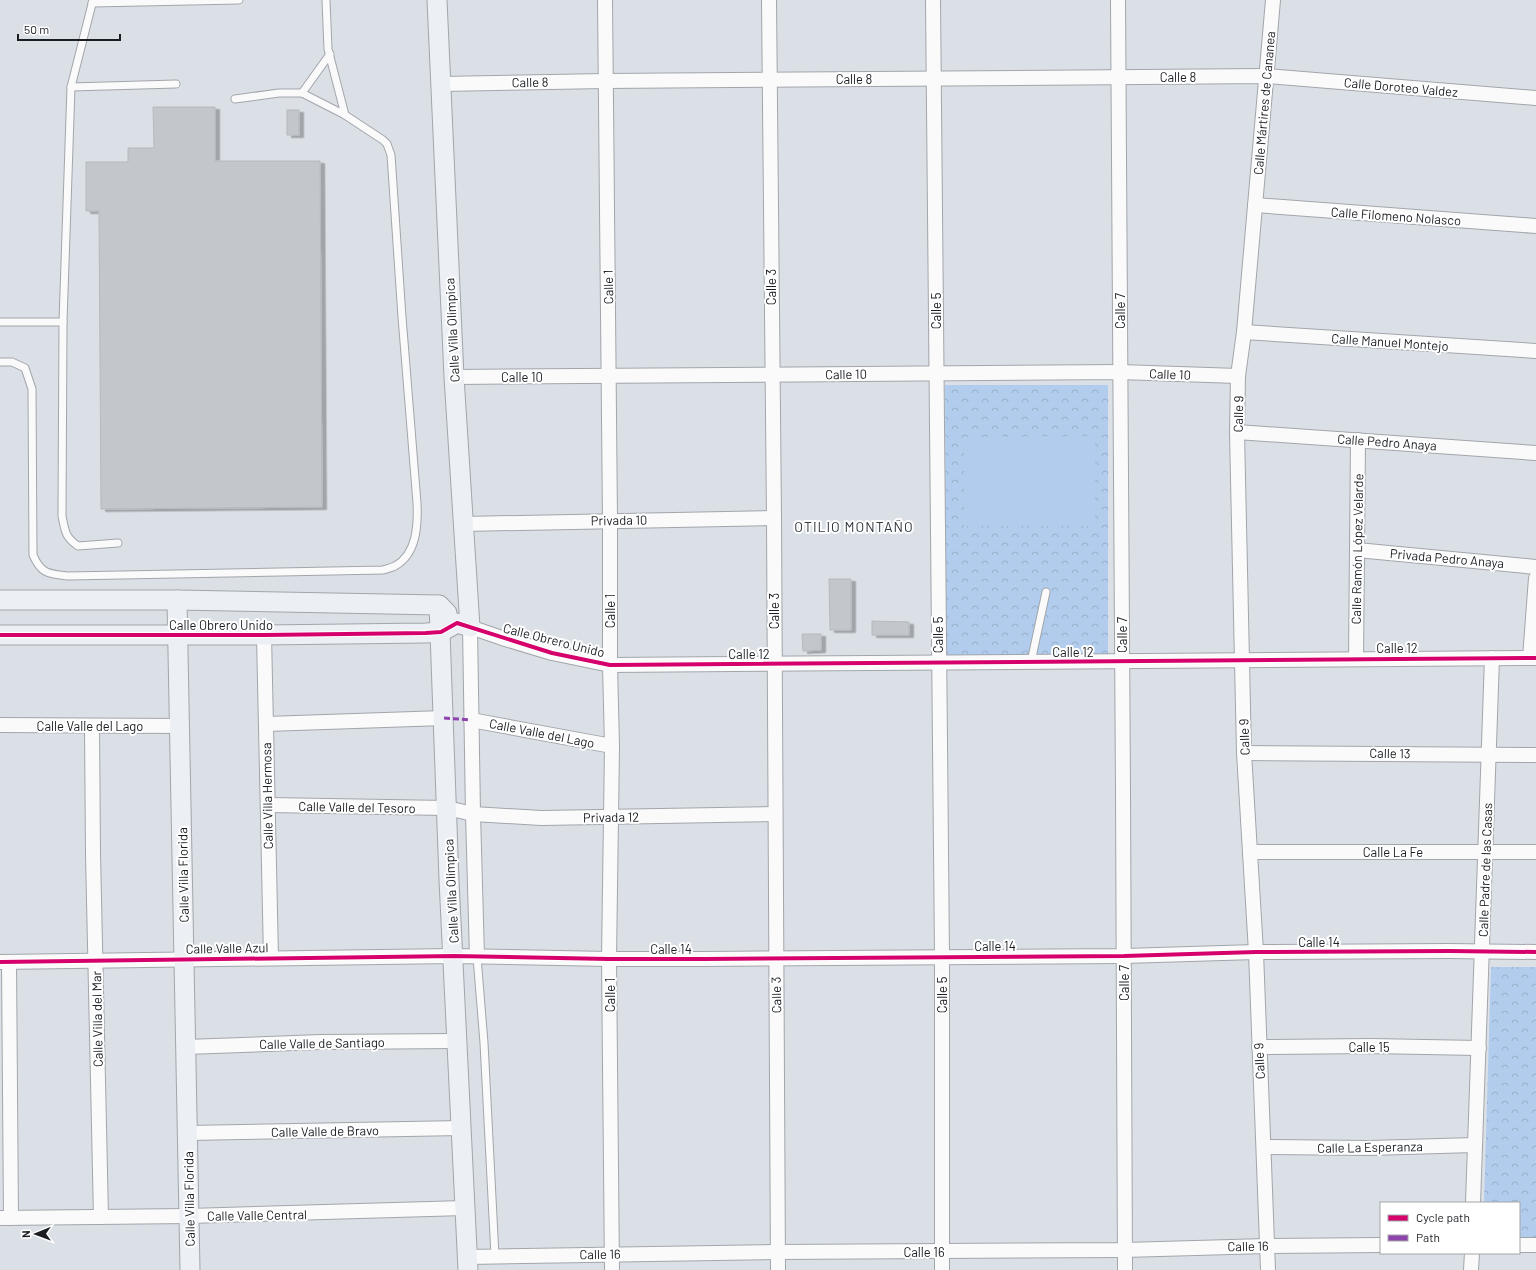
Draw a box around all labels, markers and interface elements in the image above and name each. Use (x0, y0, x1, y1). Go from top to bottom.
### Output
scale bar (18, 16, 120, 42)
text: 50 m (24, 22, 49, 36)
street label: Calle Mártires de Cananea (1250, 30, 1278, 176)
street label: Calle 8 (1160, 69, 1196, 85)
street label: Calle 8 (836, 71, 872, 87)
street label: Calle 8 (511, 74, 549, 90)
street label: Calle Doroteo Valdez (1343, 74, 1459, 100)
street label: Calle Filomeno Nolasco (1330, 203, 1462, 229)
street label: Calle 3 (763, 269, 779, 305)
street label: Calle 1 (600, 270, 616, 304)
street label: Calle Villa Olímpica (441, 277, 463, 383)
street label: Calle 5 (928, 292, 944, 329)
street label: Calle 7 (1112, 293, 1128, 329)
street label: Calle Manuel Montejo (1331, 330, 1449, 354)
street label: Calle 10 (1149, 365, 1191, 383)
street label: Calle 10 (825, 366, 867, 382)
street label: Calle 10 (501, 369, 543, 385)
street label: Calle 9 (1230, 395, 1246, 433)
street label: Calle Pedro Anaya (1337, 431, 1437, 453)
street label: Calle Ramón López Velarde (1348, 473, 1366, 625)
street label: Privada 10 (591, 512, 647, 528)
district label: OTILIO MONTAÑO (794, 518, 914, 535)
street label: Privada Pedro Anaya (1389, 545, 1505, 571)
street label: Calle 3 (766, 593, 782, 629)
street label: Calle 1 (602, 594, 618, 628)
street label: Calle 5 (930, 616, 946, 653)
street label: Calle Obrero Unido (169, 617, 273, 633)
street label: Calle 7 (1114, 617, 1130, 653)
street label: Calle Obrero Unido (502, 620, 606, 660)
street label: Calle 12 (1376, 640, 1418, 656)
street label: Calle 12 (1052, 644, 1094, 660)
street label: Calle 12 (728, 646, 770, 662)
street label: Calle Valle del Lago (488, 715, 596, 751)
street label: Calle Valle del Lago (37, 718, 143, 734)
street label: Calle 9 (1235, 718, 1253, 756)
street label: Calle Villa Hermosa (258, 742, 276, 850)
street label: Calle 13 (1369, 745, 1411, 761)
street label: Calle Valle del Tesoro (298, 798, 416, 816)
street label: Calle Padre de las Casas (1475, 803, 1495, 937)
street label: Privada 12 (583, 809, 639, 825)
street label: Calle Villa Florida (174, 827, 192, 923)
street label: Calle Villa Olímpica (440, 838, 462, 944)
street label: Calle La Fe (1363, 844, 1423, 860)
street label: Calle 14 (1298, 934, 1340, 950)
street label: Calle 14 (974, 938, 1016, 954)
street label: Calle Valle Azul (185, 939, 269, 957)
street label: Calle 14 (650, 941, 692, 957)
street label: Calle 7 (1116, 965, 1132, 1001)
street label: Calle Villa del Mar (88, 970, 106, 1067)
street label: Calle 5 (934, 976, 950, 1013)
street label: Calle 3 (768, 977, 784, 1013)
street label: Calle 1 (602, 978, 618, 1012)
street label: Calle Valle de Santiago (259, 1034, 385, 1052)
street label: Calle 15 (1348, 1039, 1390, 1055)
street label: Calle 9 (1250, 1042, 1268, 1080)
street label: Calle Valle de Bravo (271, 1122, 379, 1140)
street label: Calle La Esperanza (1317, 1138, 1423, 1156)
street label: Calle Villa Florida (180, 1151, 198, 1247)
legend (1380, 1202, 1520, 1254)
street label: Calle Valle Central (207, 1206, 307, 1224)
text: Cycle path (1416, 1210, 1470, 1224)
north arrow (16, 1214, 56, 1254)
text: N (19, 1230, 32, 1238)
text: Path (1416, 1230, 1440, 1244)
street label: Calle 16 (1227, 1238, 1269, 1254)
street label: Calle 16 (903, 1244, 945, 1260)
street label: Calle 16 (579, 1246, 621, 1262)

